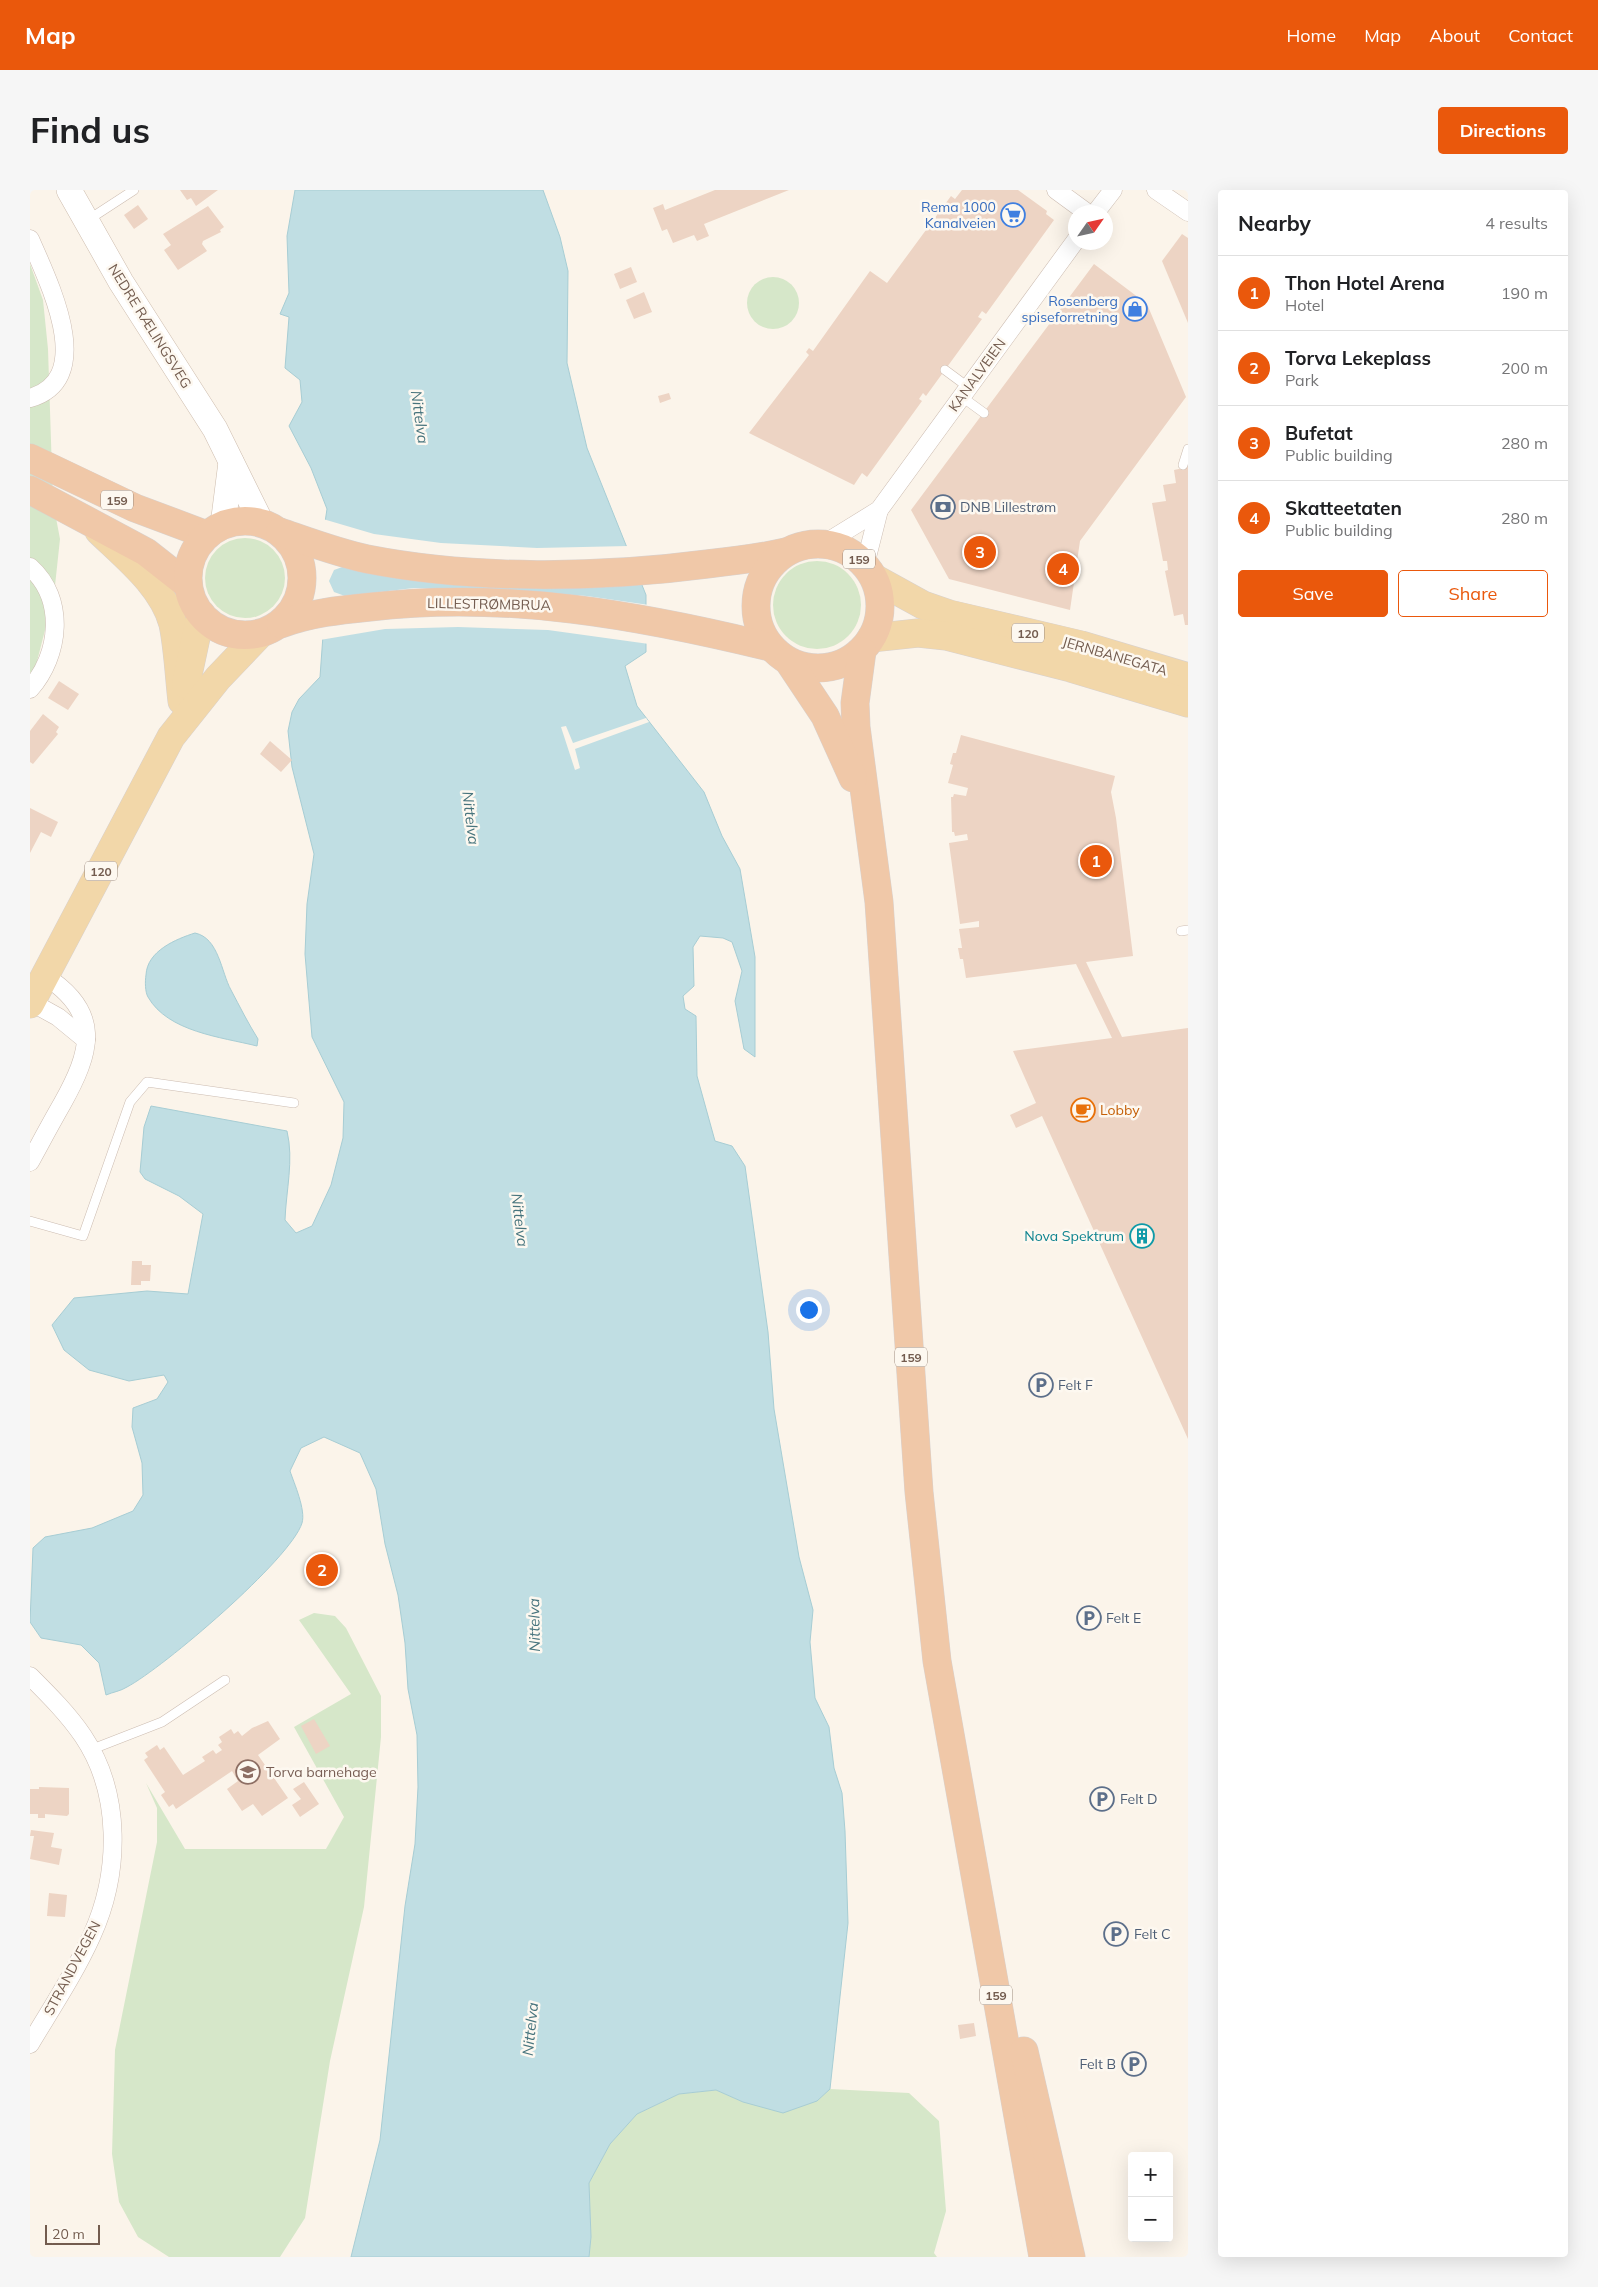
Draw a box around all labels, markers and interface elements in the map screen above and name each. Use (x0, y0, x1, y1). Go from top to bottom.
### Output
text: Map (25, 20, 76, 50)
text: Home (1286, 24, 1336, 47)
text: Map (1364, 24, 1401, 47)
text: About (1429, 24, 1480, 47)
text: Contact (1508, 24, 1573, 47)
button: Directions (1438, 107, 1568, 154)
text: Find us (30, 108, 150, 152)
place label: Rema 1000 Kanalveien (921, 198, 996, 232)
supermarket icon: Rema 1000 Kanalveien (1000, 202, 1026, 228)
north arrow (1068, 205, 1113, 250)
text: Nearby (1238, 210, 1311, 236)
text: 4 results (1485, 213, 1548, 233)
street label: NEDRE RÆLINGSVEG (104, 261, 196, 391)
text: Thon Hotel Arena (1285, 271, 1445, 295)
text: 1 (1249, 283, 1259, 303)
text: 190 m (1501, 283, 1548, 303)
place label: Rosenberg spiseforretning (1021, 292, 1118, 326)
text: Hotel (1285, 295, 1324, 315)
shop icon: Rosenberg spiseforretning (1122, 296, 1148, 322)
street label: KANALVEIEN (944, 335, 1010, 415)
text: Torva Lekeplass (1285, 346, 1431, 370)
text: 2 (1249, 358, 1259, 378)
text: 200 m (1501, 358, 1548, 378)
text: Park (1285, 370, 1319, 390)
water label: Nittelva (407, 389, 433, 445)
text: Bufetat (1285, 421, 1353, 445)
text: 3 (1249, 433, 1259, 453)
text: 280 m (1501, 433, 1548, 453)
text: Public building (1285, 445, 1393, 465)
road number: 159 (101, 490, 133, 510)
bank icon: DNB Lillestrøm (930, 494, 956, 520)
text: Skatteetaten (1285, 496, 1402, 520)
place label: DNB Lillestrøm (960, 498, 1056, 516)
text: 4 (1249, 508, 1259, 528)
text: 280 m (1501, 508, 1548, 528)
text: Public building (1285, 520, 1393, 540)
pin: 3 (964, 533, 996, 571)
road number: 159 (843, 549, 875, 568)
pin: 4 (1047, 550, 1079, 588)
button: Save (1238, 570, 1388, 617)
button: Share (1398, 570, 1548, 617)
street label: LILLESTRØMBRUA (427, 594, 552, 614)
road number: 120 (1012, 623, 1044, 642)
street label: JERNBANEGATA (1060, 632, 1170, 680)
water label: Nittelva (458, 790, 484, 846)
pin: 1 (1080, 842, 1112, 880)
road number: 120 (85, 861, 117, 880)
cafe icon: Lobby (1070, 1097, 1096, 1123)
place label: Lobby (1100, 1101, 1140, 1119)
water label: Nittelva (507, 1192, 533, 1248)
building icon: Nova Spektrum (1129, 1223, 1155, 1249)
place label: Nova Spektrum (1024, 1227, 1124, 1245)
your location (796, 1297, 822, 1323)
road number: 159 (895, 1348, 927, 1366)
parking icon: Felt F (1028, 1372, 1054, 1398)
place label: Felt F (1058, 1376, 1093, 1394)
pin: 2 (306, 1551, 338, 1589)
water label: Nittelva (524, 1598, 544, 1652)
parking icon: Felt E (1076, 1605, 1102, 1631)
place label: Felt E (1106, 1609, 1141, 1627)
school or university icon: Torva barnehage (235, 1759, 261, 1785)
place label: Torva barnehage (266, 1763, 377, 1781)
parking icon: Felt D (1089, 1786, 1115, 1812)
place label: Felt D (1120, 1790, 1158, 1808)
street label: STRANDVEGEN (40, 1918, 104, 2018)
parking icon: Felt C (1103, 1921, 1129, 1947)
place label: Felt C (1134, 1925, 1171, 1943)
road number: 159 (980, 1986, 1012, 2004)
water label: Nittelva (518, 2001, 542, 2057)
parking icon: Felt B (1121, 2051, 1147, 2077)
place label: Felt B (1079, 2055, 1116, 2073)
map controls (1128, 2152, 1173, 2242)
button: + (1128, 2152, 1173, 2197)
button: − (1128, 2197, 1173, 2242)
scale bar (45, 2222, 100, 2245)
text: 20 m (52, 2225, 85, 2243)

